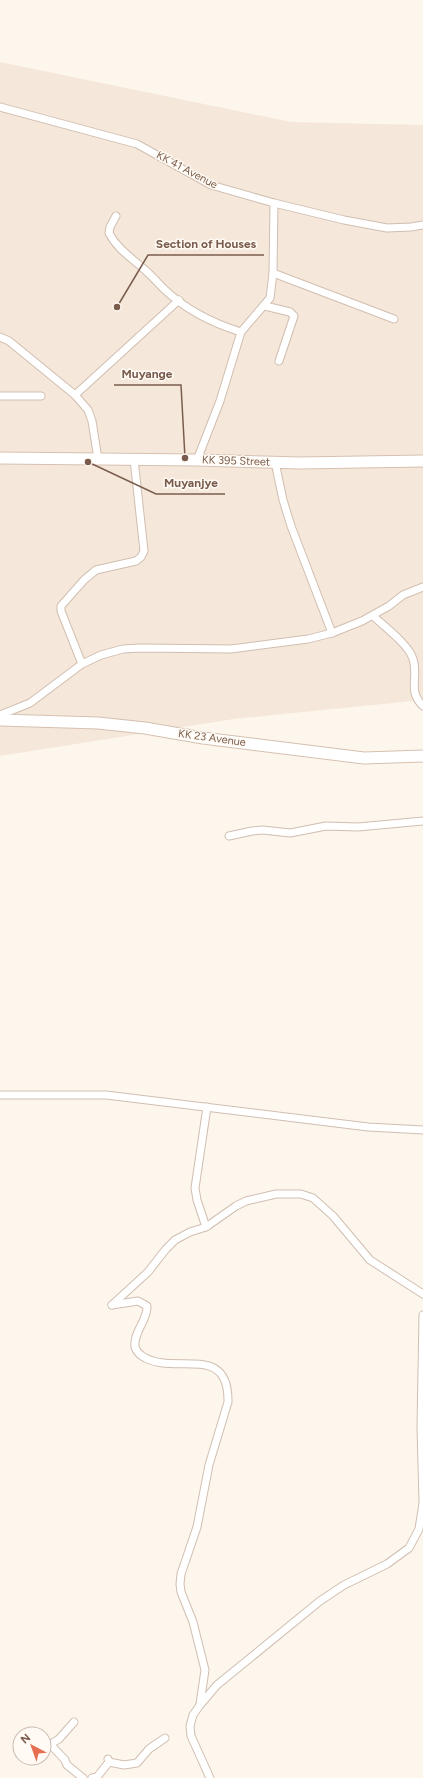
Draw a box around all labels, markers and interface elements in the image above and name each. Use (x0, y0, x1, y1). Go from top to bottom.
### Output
street label: KK 41 Avenue (154, 148, 220, 192)
callout: Section of Houses (148, 231, 264, 255)
text: Section of Houses (156, 237, 257, 251)
callout: Muyange (114, 361, 181, 385)
text: Muyange (122, 367, 173, 381)
street label: KK 395 Street (202, 453, 270, 469)
callout: Muyanjye (156, 470, 225, 494)
text: Muyanjye (164, 476, 218, 490)
street label: KK 23 Avenue (177, 727, 247, 749)
north arrow (12, 1726, 52, 1766)
text: N (18, 1731, 33, 1747)

